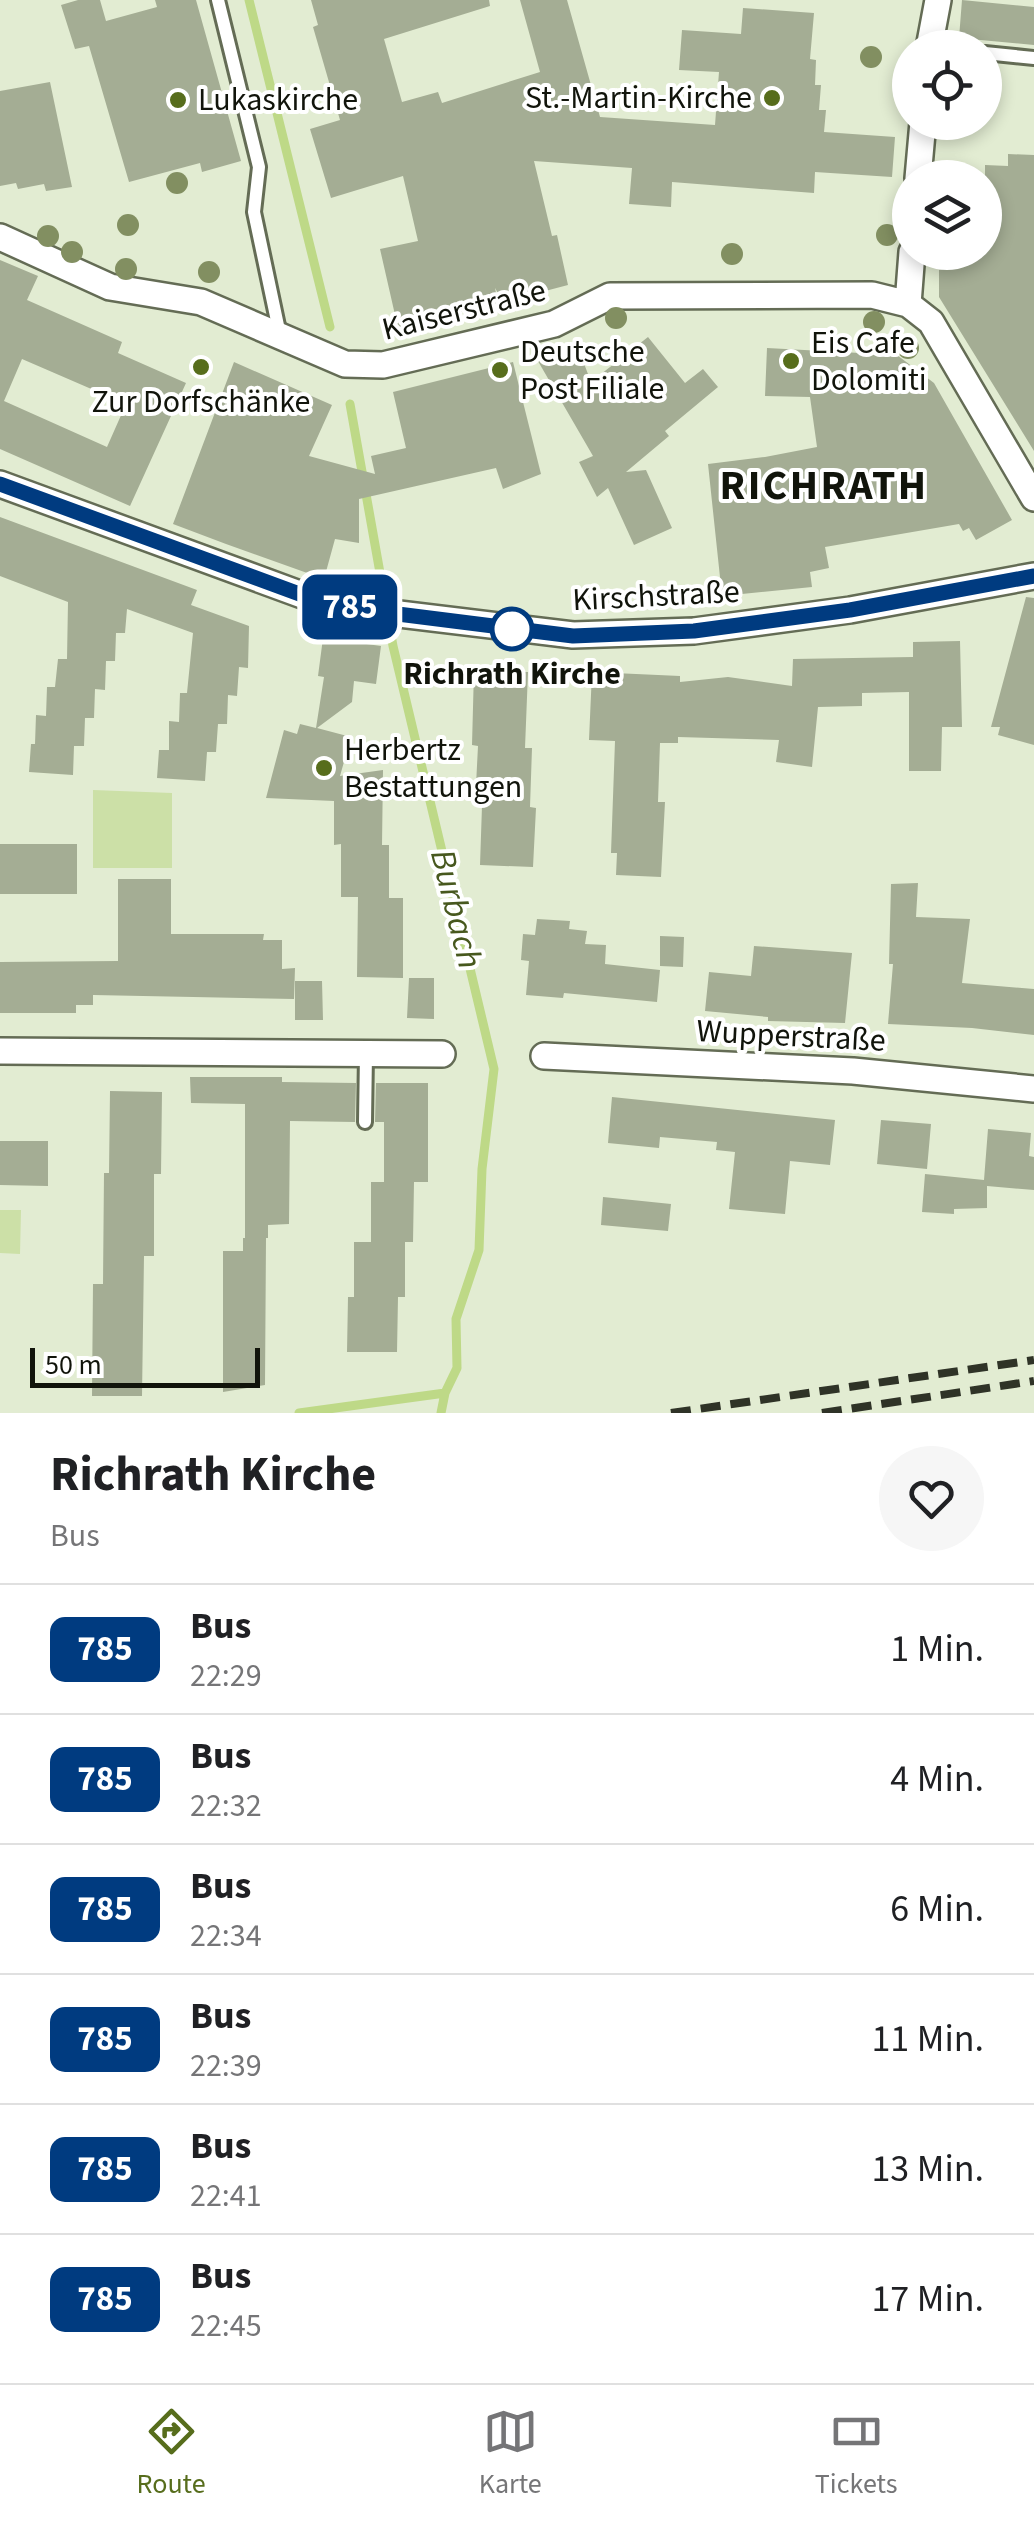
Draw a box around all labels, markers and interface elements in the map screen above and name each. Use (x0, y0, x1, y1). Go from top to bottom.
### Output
map controls (892, 30, 1002, 270)
button: locate (892, 30, 1002, 140)
place label: St.-Martin-Kirche (525, 75, 752, 121)
place label: Lukaskirche (198, 77, 358, 123)
marker: St.-Martin-Kirche (761, 87, 783, 109)
marker: Lukaskirche (167, 89, 189, 111)
button: layers (892, 160, 1002, 270)
street label: Kaiserstraße (377, 267, 551, 353)
place label: Eis Cafe Dolomiti (811, 320, 927, 403)
place label: Deutsche Post Filiale (520, 329, 664, 412)
marker: Eis Cafe Dolomiti (780, 350, 802, 372)
marker: Zur Dorfschänke (190, 356, 212, 378)
marker: Deutsche Post Filiale (489, 359, 511, 381)
place label: Zur Dorfschänke (92, 379, 310, 425)
district label: RICHRATH (719, 456, 929, 516)
street label: Kirschstraße (571, 569, 741, 623)
line badge: 785 (292, 574, 408, 640)
text: 785 (322, 582, 378, 632)
marker: Richrath Kirche (491, 608, 533, 650)
place label: Richrath Kirche (403, 651, 621, 697)
place label: Herbertz Bestattungen (344, 727, 522, 810)
marker: Herbertz Bestattungen (313, 757, 335, 779)
water label: Burbach (417, 844, 495, 974)
street label: Wupperstraße (695, 1008, 887, 1064)
scale bar (30, 1343, 260, 1388)
text: 50 m (45, 1345, 102, 1385)
text: Richrath Kirche (50, 1441, 376, 1509)
button: heart (879, 1446, 984, 1551)
text: Bus (50, 1513, 100, 1559)
text: Bus (190, 1599, 251, 1653)
text: 1 Min. (890, 1622, 984, 1676)
text: 785 (77, 1624, 133, 1674)
text: 22:29 (190, 1653, 262, 1699)
text: Bus (190, 1729, 251, 1783)
text: 4 Min. (890, 1752, 984, 1806)
text: 785 (77, 1754, 133, 1804)
text: 22:32 (190, 1783, 262, 1829)
text: Bus (190, 1859, 251, 1913)
text: 6 Min. (890, 1882, 984, 1936)
text: 785 (77, 1884, 133, 1934)
text: 22:34 (190, 1913, 262, 1959)
text: Bus (190, 1989, 251, 2043)
text: 11 Min. (871, 2012, 984, 2066)
text: 785 (77, 2014, 133, 2064)
text: 22:39 (190, 2043, 262, 2089)
text: Bus (190, 2119, 251, 2173)
text: 13 Min. (871, 2142, 984, 2196)
text: 785 (77, 2144, 133, 2194)
text: 22:41 (190, 2173, 262, 2219)
text: Bus (190, 2249, 251, 2303)
text: 17 Min. (871, 2272, 984, 2326)
text: 785 (77, 2274, 133, 2324)
text: 22:45 (190, 2303, 262, 2349)
tab: Route (137, 2404, 206, 2504)
tab: Karte (479, 2404, 542, 2504)
tab: Tickets (815, 2404, 897, 2504)

